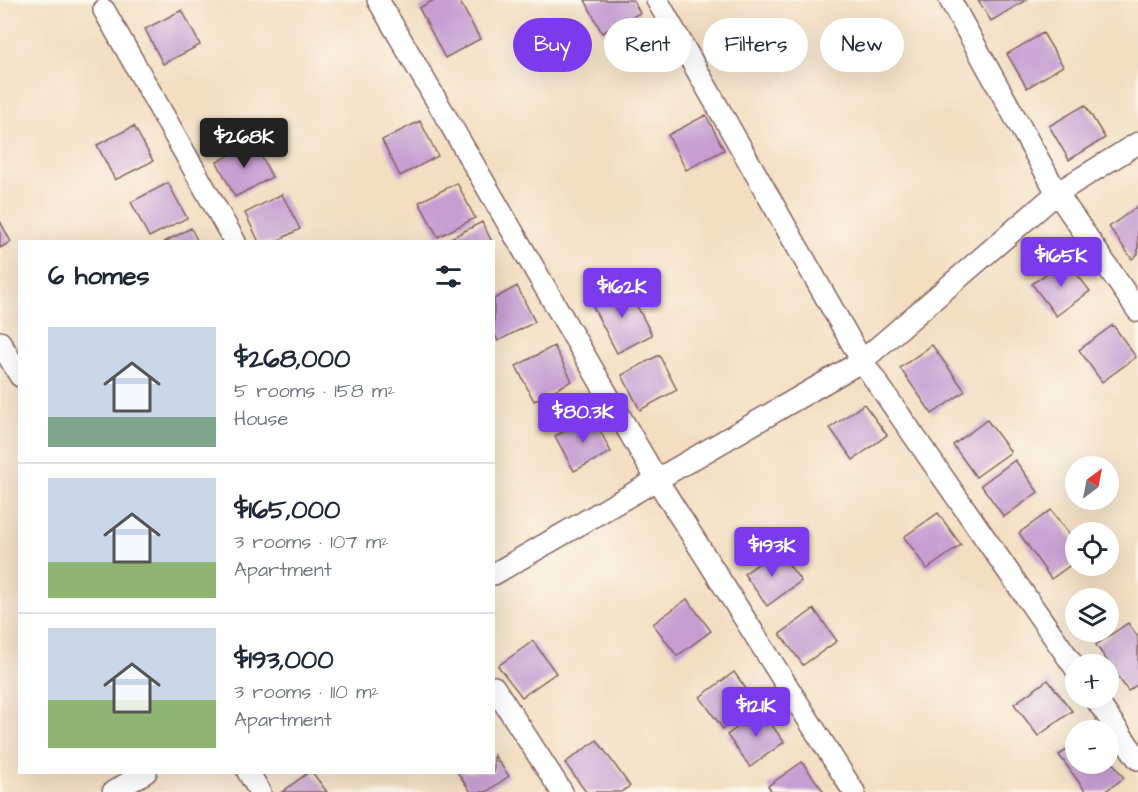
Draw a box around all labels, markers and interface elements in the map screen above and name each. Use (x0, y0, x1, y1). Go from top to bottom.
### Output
chip: Buy (513, 18, 592, 72)
chip: Rent (604, 18, 691, 72)
chip: Filters (703, 18, 808, 72)
chip: New (820, 18, 904, 72)
pin: $268K (202, 118, 286, 169)
text: $268K (214, 123, 274, 151)
pin: $165K (1019, 237, 1103, 288)
text: $165K (1035, 242, 1087, 270)
text: 6 homes (48, 258, 150, 294)
icon: filters (432, 260, 465, 293)
pin: $162K (580, 268, 664, 319)
text: $162K (597, 273, 647, 301)
text: $268,000 (234, 341, 350, 377)
icon: home (96, 351, 168, 423)
text: 5 rooms · 158 m² (234, 377, 395, 405)
pin: $80.3K (534, 393, 632, 444)
text: $80.3K (552, 398, 614, 426)
text: House (234, 405, 288, 433)
north arrow (1065, 456, 1119, 510)
map controls (1065, 456, 1119, 774)
text: $165,000 (234, 492, 340, 528)
icon: home (96, 502, 168, 574)
button: locate (1065, 522, 1119, 576)
pin: $193K (730, 527, 814, 578)
text: 3 rooms · 107 m² (234, 528, 389, 556)
text: $193K (748, 532, 796, 560)
text: Apartment (234, 556, 332, 584)
button: layers (1065, 588, 1119, 642)
text: $193,000 (234, 642, 334, 678)
icon: home (96, 652, 168, 724)
button: + (1065, 654, 1119, 708)
text: 3 rooms · 110 m² (234, 678, 379, 706)
pin: $121K (714, 687, 798, 738)
text: $121K (736, 692, 776, 720)
text: Apartment (234, 706, 332, 734)
button: − (1065, 720, 1119, 774)

